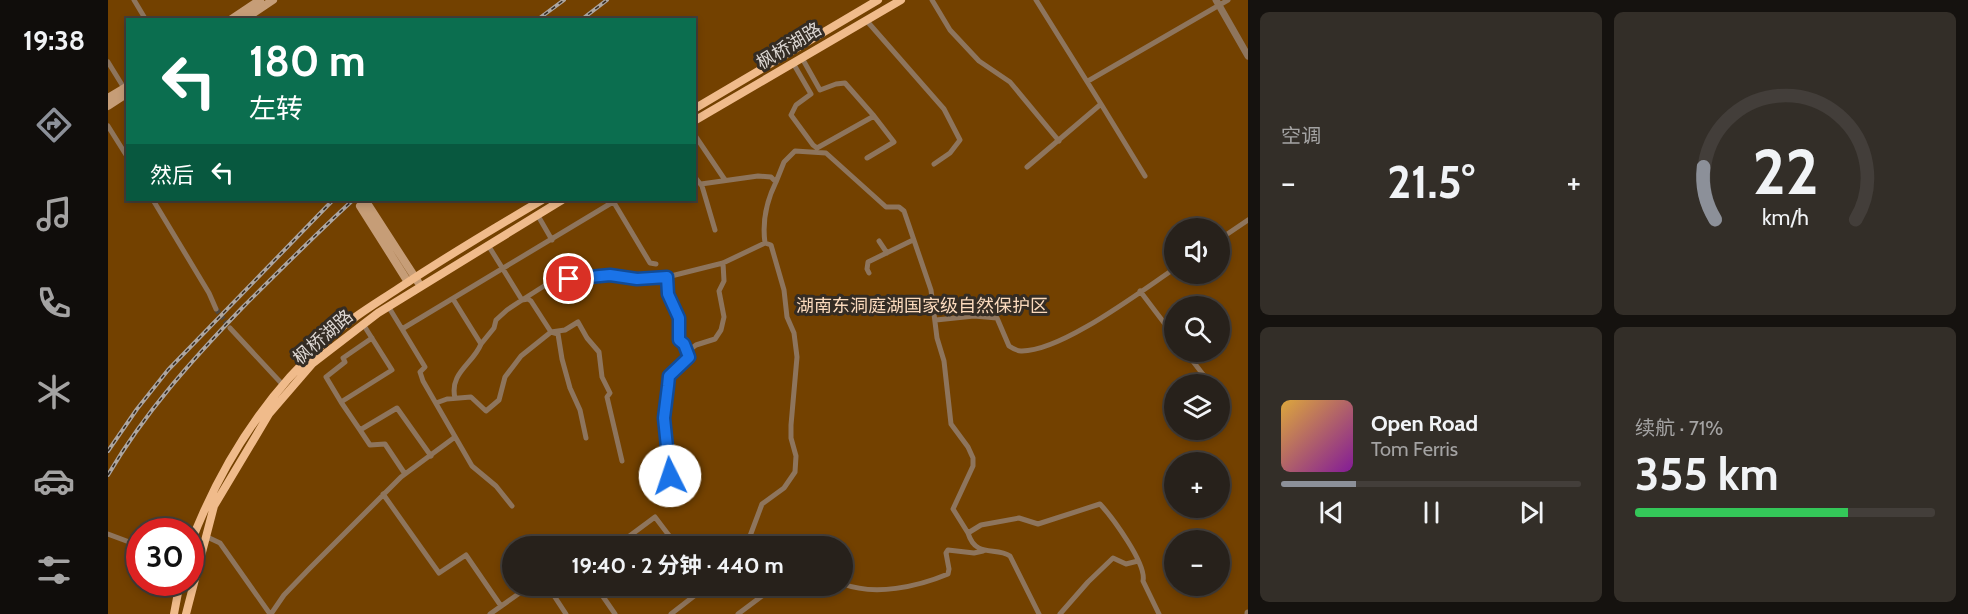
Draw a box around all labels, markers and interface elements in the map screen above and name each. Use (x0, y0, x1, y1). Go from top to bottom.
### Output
street label: 枫桥湖路 (752, 18, 826, 74)
text: 19:38 (23, 24, 85, 57)
text: 180 m (249, 35, 365, 87)
icon: left (150, 42, 228, 120)
text: 左转 (249, 92, 303, 125)
icon: directions (33, 104, 75, 146)
text: 空调 (1281, 124, 1321, 148)
text: 22 (1752, 134, 1818, 210)
text: 21.5° (1387, 155, 1475, 209)
icon: left (206, 156, 239, 189)
text: 然后 (150, 162, 194, 189)
text: − (1281, 162, 1296, 202)
text: + (1566, 162, 1581, 202)
icon: music (33, 193, 75, 235)
text: km/h (1762, 205, 1808, 231)
map controls (1164, 218, 1230, 596)
button: sound (1164, 218, 1230, 284)
pin (543, 253, 594, 304)
icon: arrive (552, 262, 585, 295)
icon: phone (33, 282, 75, 324)
park label: 湖南东洞庭湖国家级自然保护区 (796, 295, 1048, 317)
button: search (1164, 296, 1230, 362)
street label: 枫桥湖路 (289, 305, 357, 369)
icon: climate (33, 371, 75, 413)
button: layers (1164, 374, 1230, 440)
text: Open Road (1371, 410, 1478, 437)
text: 续航 · 71% (1635, 416, 1723, 440)
text: Tom Ferris (1371, 437, 1458, 461)
position arrow (638, 444, 702, 508)
text: 355 km (1635, 447, 1779, 501)
button: + (1164, 452, 1230, 518)
icon: car (33, 460, 75, 502)
icon: previous (1315, 496, 1348, 529)
icon: pause (1415, 496, 1448, 529)
icon: next (1515, 496, 1548, 529)
speed limit sign: 30 (126, 518, 204, 596)
button: − (1164, 530, 1230, 596)
icon: filters (33, 549, 75, 591)
text: 19:40 · 2 分钟 · 440 m (571, 552, 784, 579)

